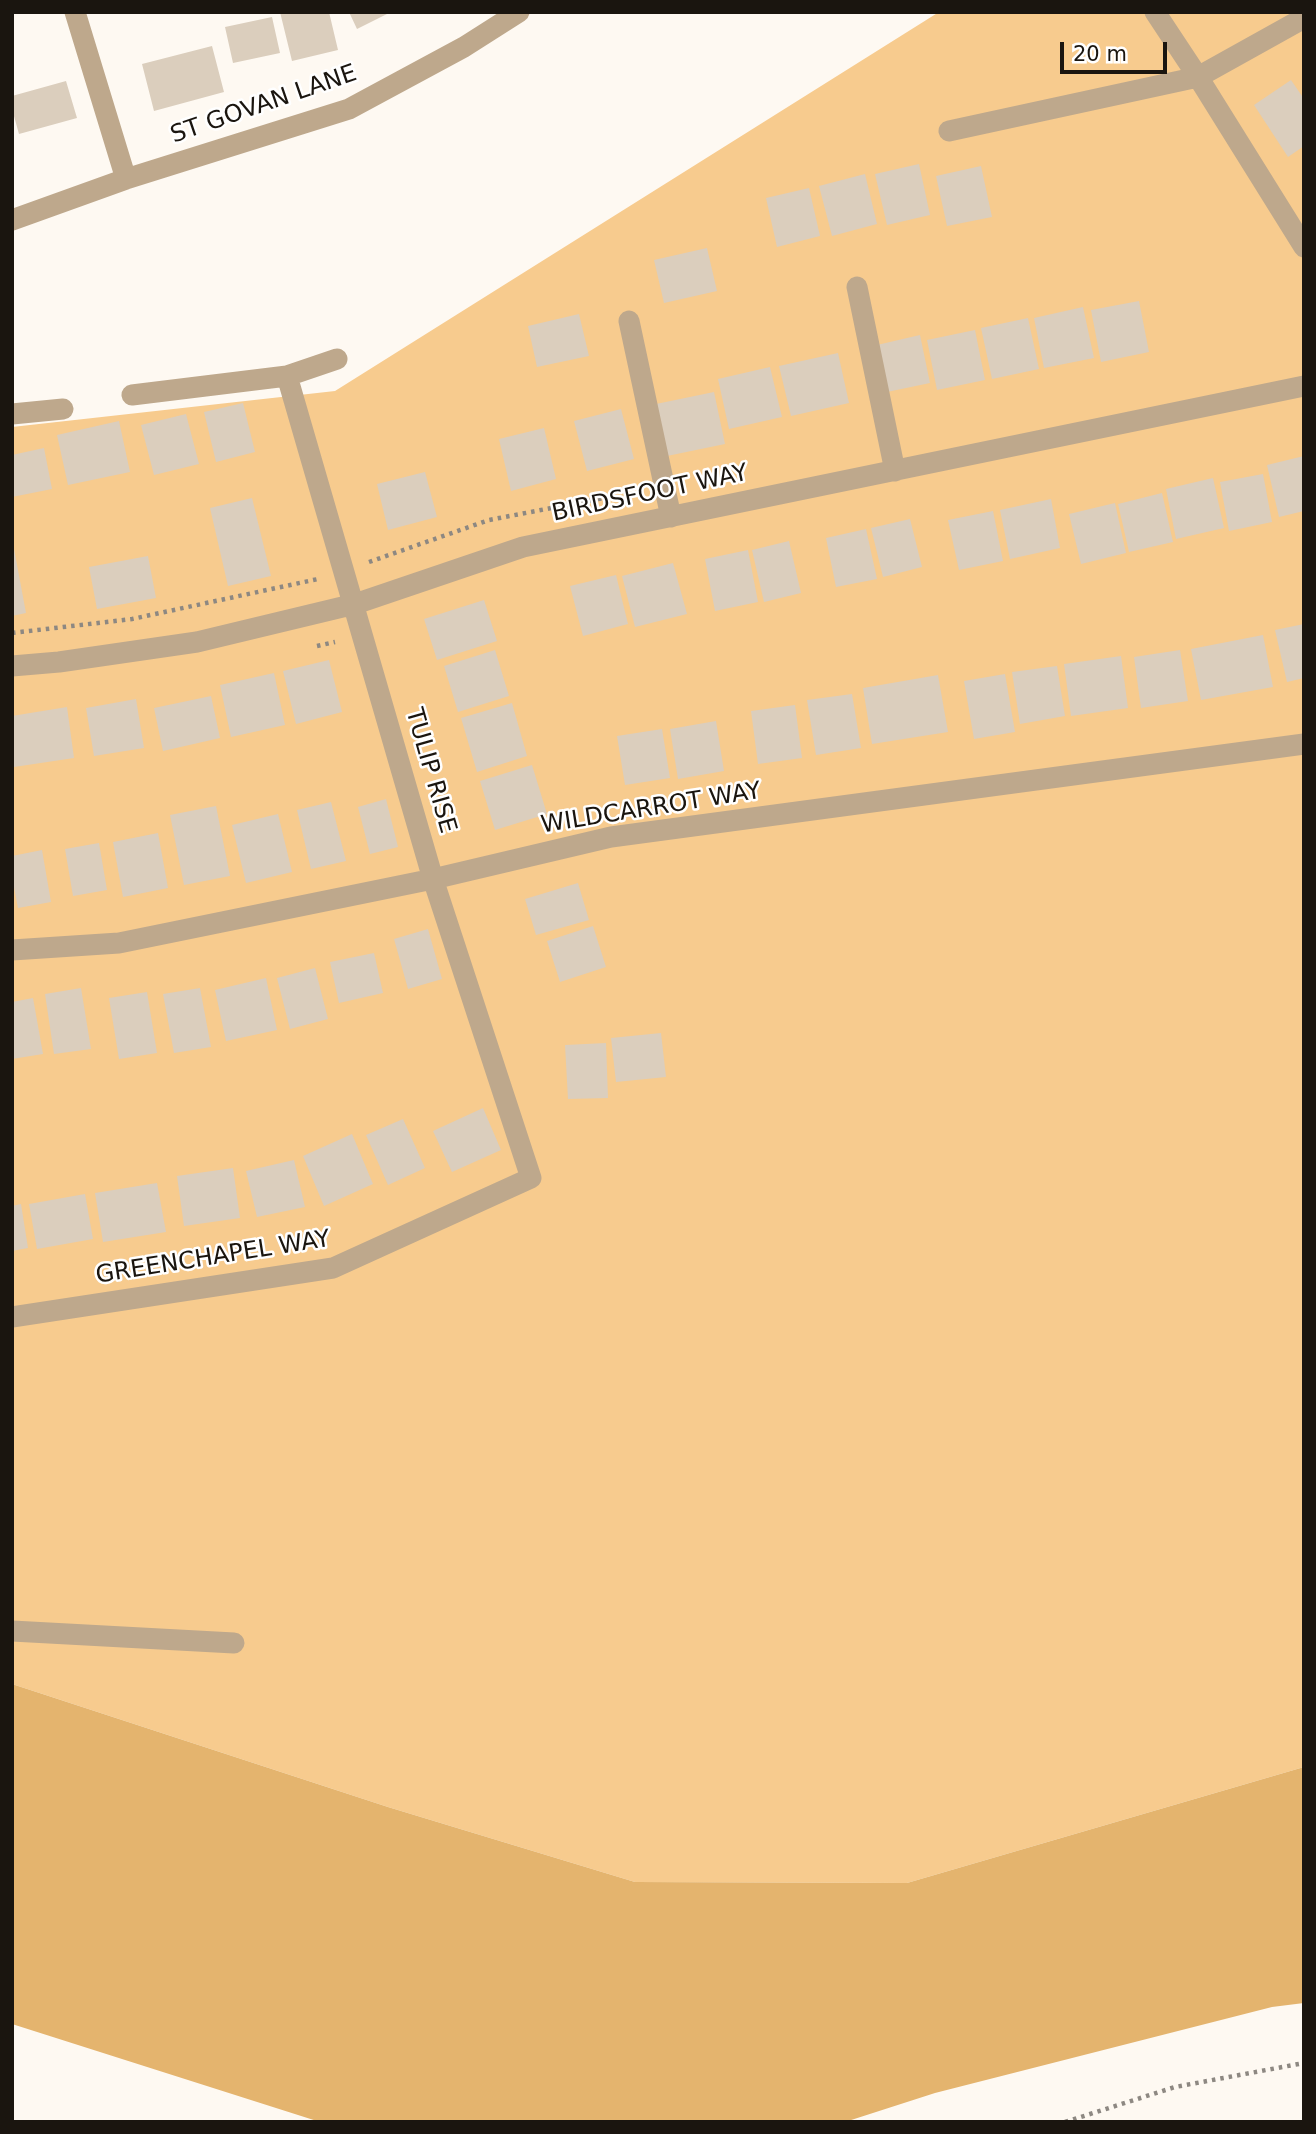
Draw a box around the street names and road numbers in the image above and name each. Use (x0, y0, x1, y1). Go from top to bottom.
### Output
street label: ST GOVAN LANE (167, 60, 361, 150)
street label: BIRDSFOOT WAY (549, 459, 751, 529)
street label: TULIP RISE (398, 705, 462, 837)
street label: WILDCARROT WAY (539, 777, 763, 841)
street label: GREENCHAPEL WAY (94, 1225, 332, 1291)

